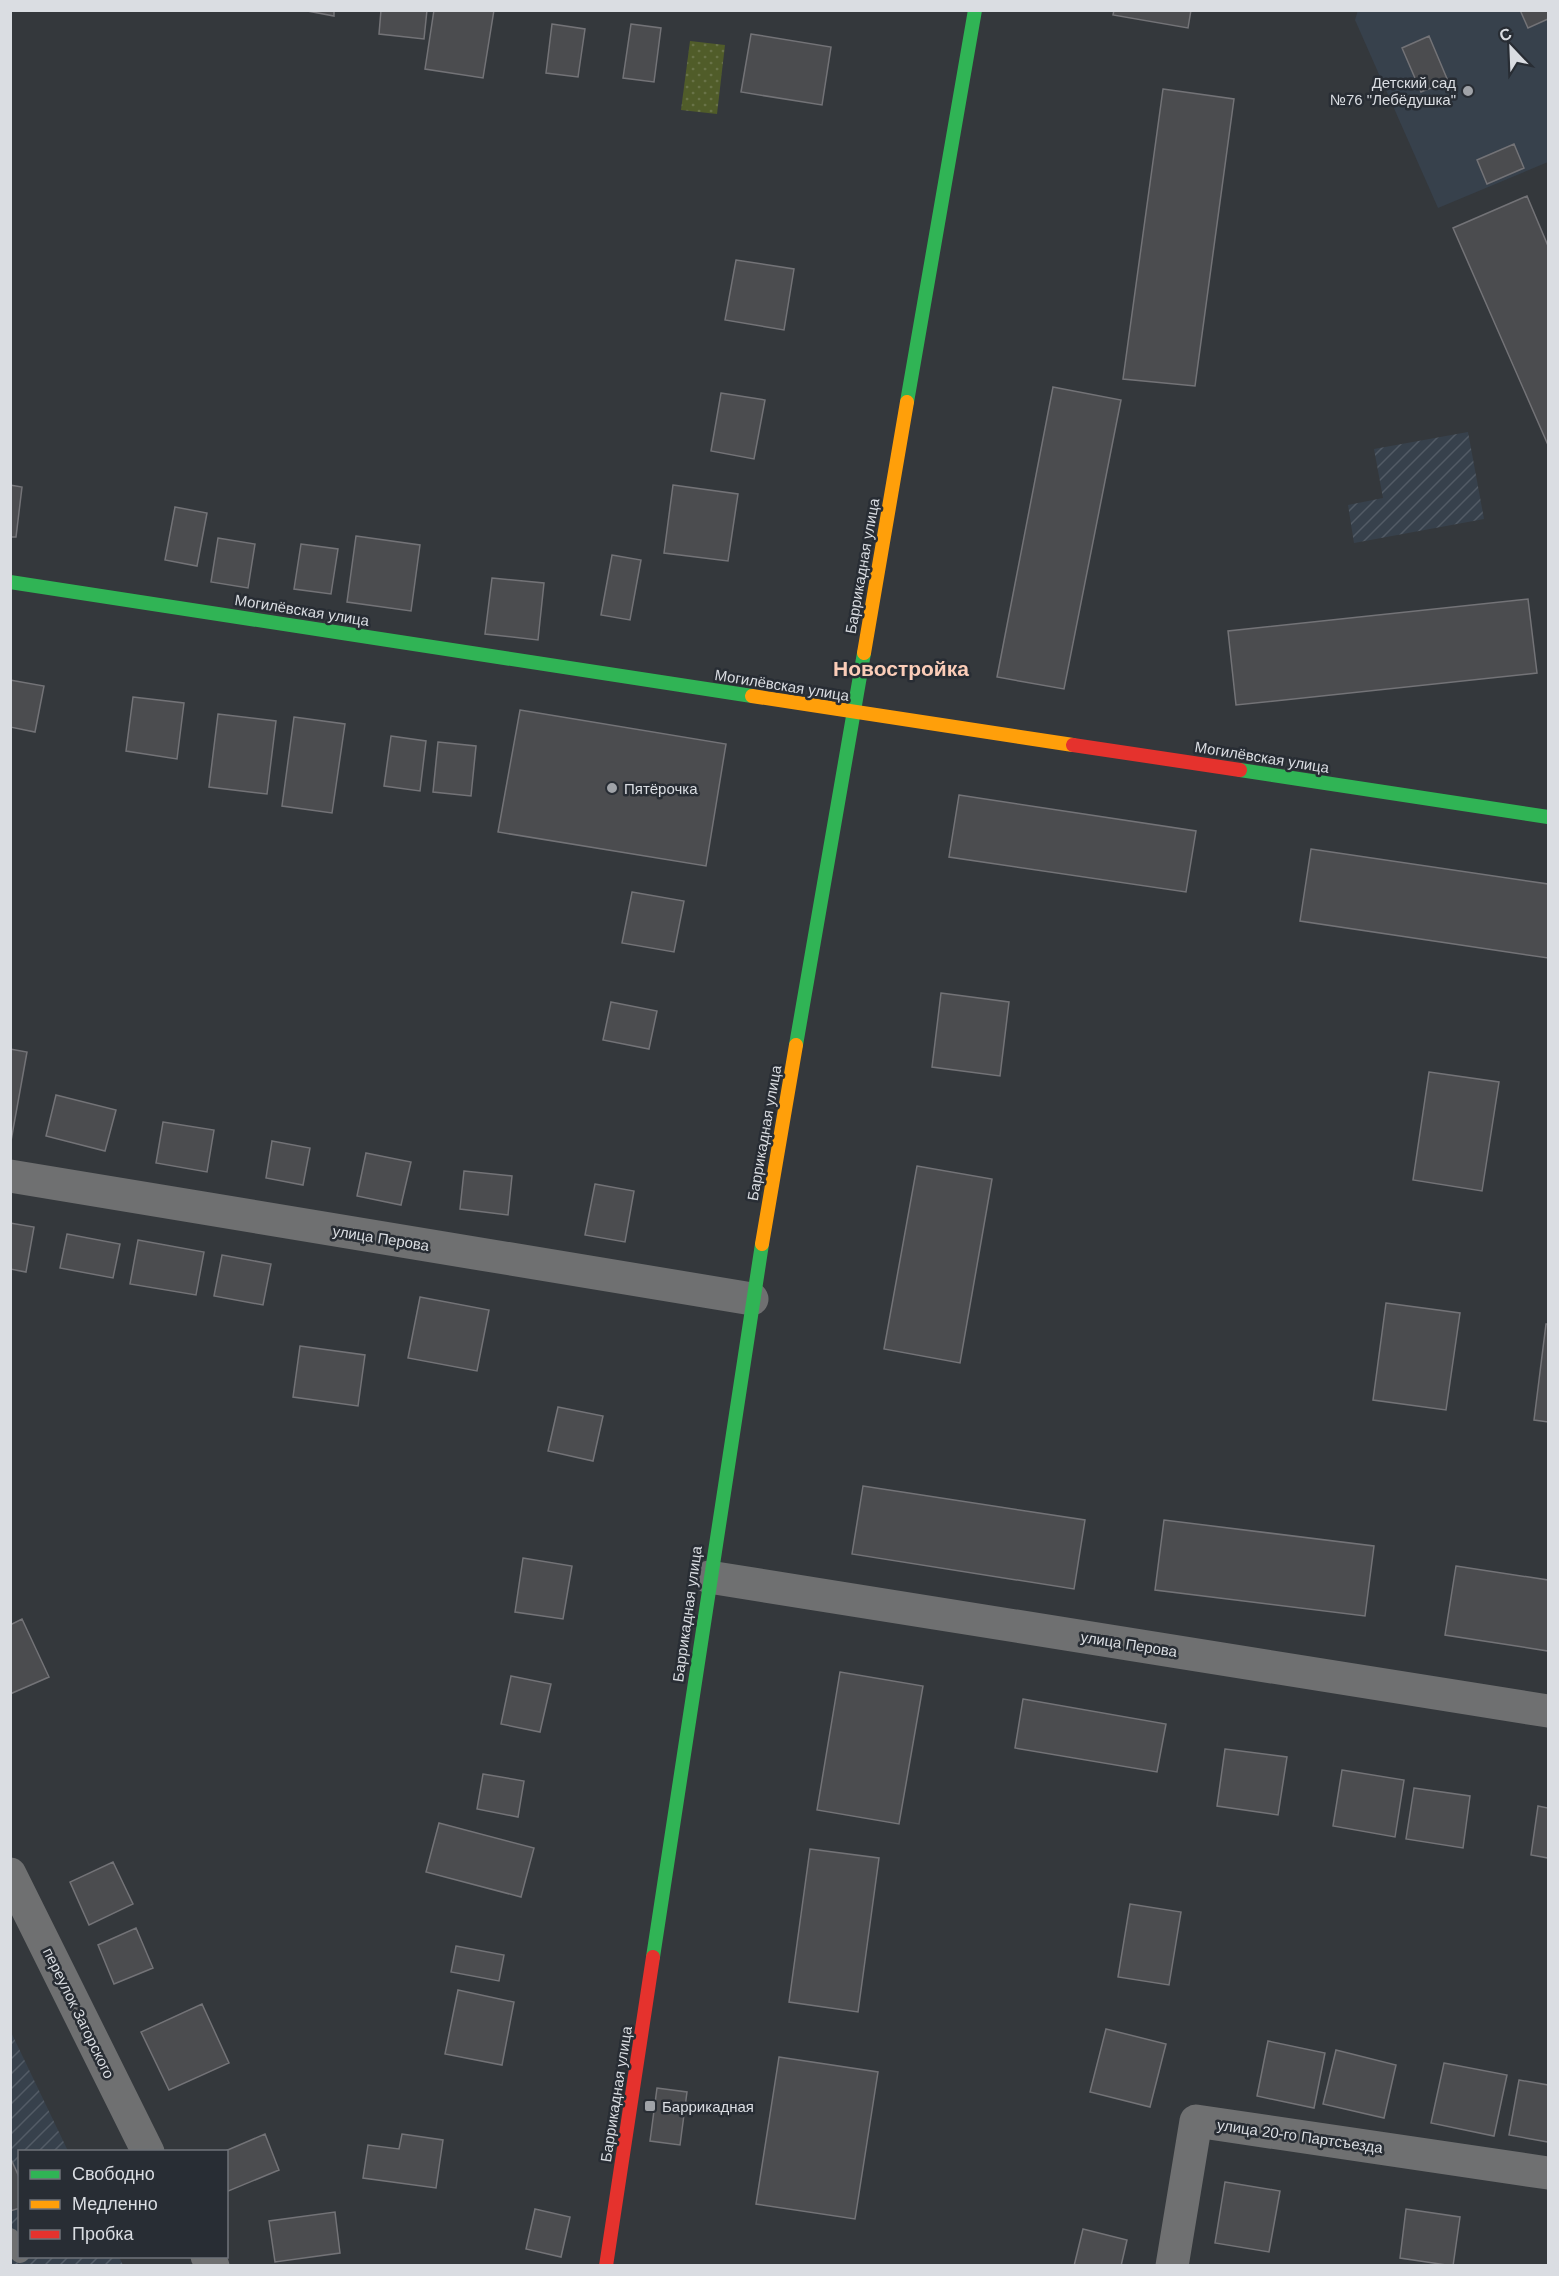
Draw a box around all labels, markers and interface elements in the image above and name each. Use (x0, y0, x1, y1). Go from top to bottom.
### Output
north arrow (1481, 18, 1541, 78)
text: С (1497, 24, 1514, 45)
place label: Детский сад №76 "Лебёдушка" (1330, 74, 1456, 108)
marker: Детский сад №76 "Лебёдушка" (1461, 84, 1475, 98)
street label: Баррикадная улица (842, 496, 882, 635)
street label: Могилёвская улица (233, 591, 371, 629)
district label: Новостройка (833, 657, 969, 680)
street label: Могилёвская улица (713, 666, 851, 704)
street label: Могилёвская улица (1193, 738, 1331, 776)
place label: Пятёрочка (624, 780, 698, 797)
marker: Пятёрочка (605, 781, 619, 795)
street label: Баррикадная улица (744, 1063, 784, 1202)
street label: улица Перова (332, 1222, 431, 1254)
street label: Баррикадная улица (669, 1544, 705, 1683)
street label: улица Перова (1080, 1628, 1179, 1660)
street label: переулок Загорского (40, 1945, 118, 2081)
street label: Баррикадная улица (597, 2024, 635, 2163)
place label: Баррикадная (662, 2098, 754, 2115)
marker: Баррикадная (643, 2099, 657, 2113)
street label: улица 20-го Партсъезда (1216, 2116, 1385, 2156)
legend (18, 2150, 228, 2258)
text: Свободно (72, 2164, 155, 2184)
text: Медленно (72, 2194, 158, 2214)
text: Пробка (72, 2224, 135, 2244)

